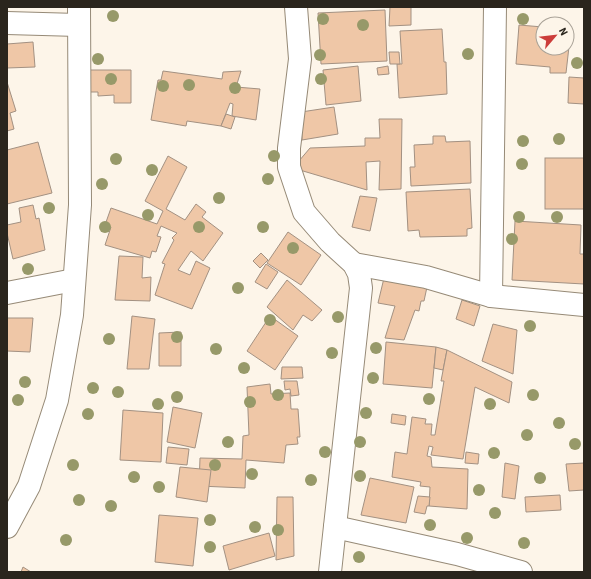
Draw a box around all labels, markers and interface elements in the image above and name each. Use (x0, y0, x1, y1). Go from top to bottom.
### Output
north arrow (535, 16, 575, 56)
text: N (555, 25, 572, 38)

